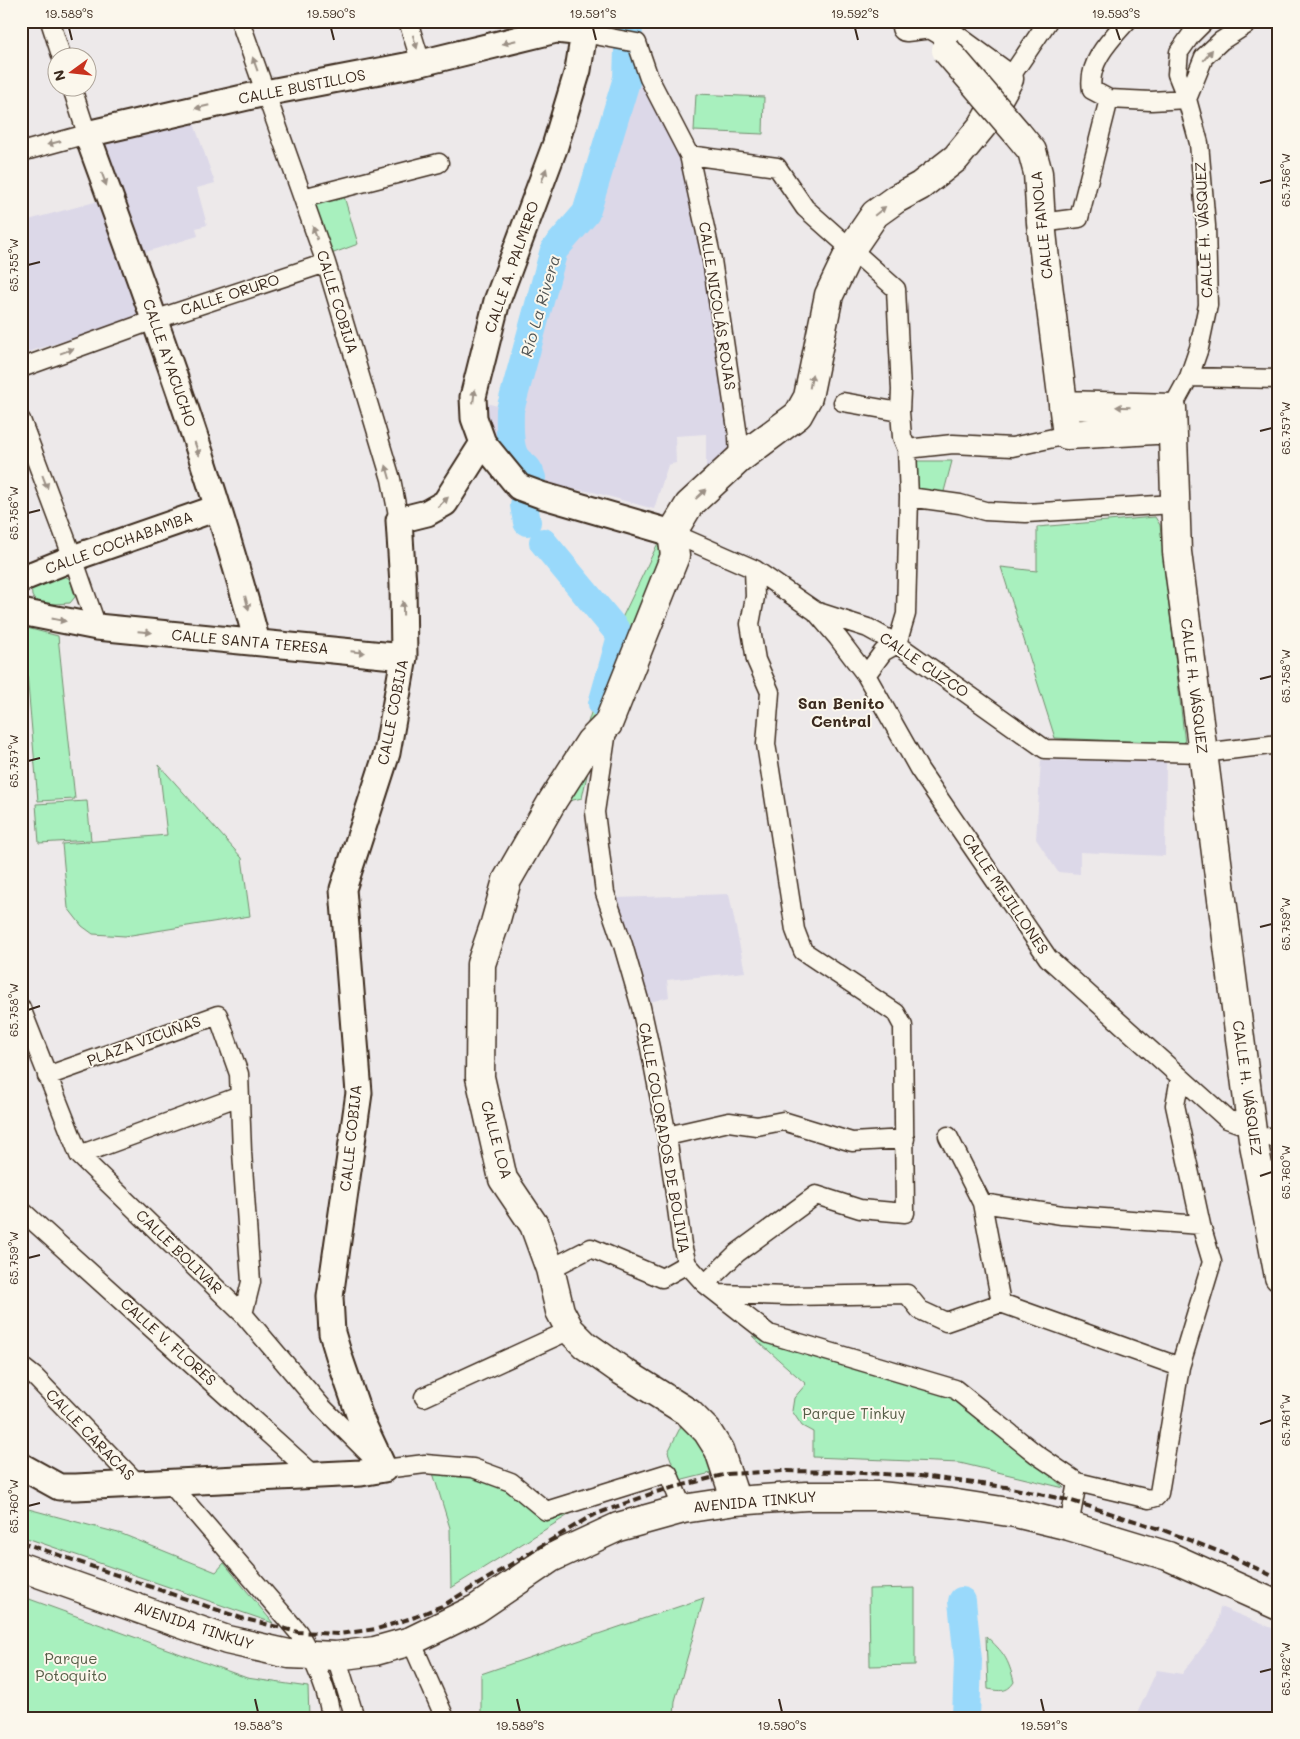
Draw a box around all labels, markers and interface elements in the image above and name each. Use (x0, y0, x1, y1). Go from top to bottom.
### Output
text: 19.589°S (45, 5, 94, 21)
text: 19.590°S (307, 5, 356, 21)
text: 19.591°S (570, 5, 617, 21)
text: 19.592°S (831, 5, 879, 21)
text: 19.593°S (1092, 5, 1140, 21)
one-way arrow (411, 35, 419, 50)
one-way arrow (501, 38, 516, 46)
north arrow (48, 48, 98, 98)
one-way arrow (1202, 49, 1213, 62)
one-way arrow (251, 56, 259, 71)
street label: CALLE BUSTILLOS (237, 64, 367, 108)
text: N (48, 68, 70, 83)
one-way arrow (194, 103, 210, 111)
one-way arrow (47, 139, 62, 147)
text: 65.756°W (1277, 153, 1293, 207)
street label: CALLE H. VÁSQUEZ (1189, 162, 1217, 299)
one-way arrow (540, 167, 548, 182)
street label: CALLE FANOLA (1025, 170, 1057, 280)
one-way arrow (101, 172, 108, 187)
street label: CALLE A. PALMERO (479, 198, 543, 335)
one-way arrow (874, 205, 887, 216)
street label: CALLE NICOLÁS ROJAS (695, 220, 741, 391)
one-way arrow (311, 226, 318, 241)
text: 65.755°W (5, 238, 21, 292)
street label: CALLE COBIJA (313, 247, 363, 356)
water label: Río La Rivera (515, 253, 564, 359)
street label: CALLE ORURO (177, 269, 282, 320)
street label: CALLE AYACUCHO (139, 296, 201, 429)
one-way arrow (60, 347, 75, 355)
one-way arrow (807, 373, 815, 388)
one-way arrow (471, 388, 479, 404)
text: 65.757°W (1277, 401, 1293, 455)
one-way arrow (1115, 403, 1131, 411)
one-way arrow (194, 441, 202, 456)
one-way arrow (384, 465, 392, 480)
one-way arrow (41, 475, 49, 489)
text: 65.756°W (5, 486, 21, 540)
one-way arrow (694, 488, 706, 500)
one-way arrow (437, 496, 449, 508)
street label: CALLE COCHABAMBA (42, 506, 195, 578)
one-way arrow (243, 596, 251, 611)
one-way arrow (399, 600, 407, 616)
one-way arrow (51, 616, 67, 624)
street label: CALLE H. VÁSQUEZ (1177, 617, 1213, 755)
street label: CALLE SANTA TERESA (171, 624, 330, 658)
street label: CALLE CUZCO (876, 627, 973, 702)
one-way arrow (138, 628, 154, 636)
one-way arrow (350, 648, 366, 656)
text: 65.758°W (1277, 649, 1293, 703)
street label: CALLE COBIJA (372, 657, 412, 766)
district label: San Benito Central (798, 692, 885, 731)
text: 65.757°W (5, 734, 21, 788)
street label: CALLE MEJILLONES (958, 829, 1054, 958)
text: 65.759°W (1277, 897, 1293, 951)
text: 65.758°W (5, 983, 21, 1037)
street label: PLAZA VICUÑAS (84, 1010, 203, 1070)
street label: CALLE H. VÁSQUEZ (1229, 1019, 1267, 1157)
street label: CALLE COLORADOS DE BOLIVIA (635, 1021, 695, 1255)
street label: CALLE COBIJA (334, 1083, 366, 1192)
street label: CALLE LOA (477, 1098, 517, 1181)
text: 65.760°W (1277, 1145, 1293, 1199)
street label: CALLE BOLIVAR (132, 1205, 227, 1298)
text: 65.759°W (5, 1231, 21, 1285)
street label: CALLE V. FLORES (116, 1293, 221, 1390)
street label: CALLE CARACAS (42, 1384, 140, 1484)
text: 65.761°W (1277, 1394, 1293, 1446)
park label: Parque Tinkuy (802, 1403, 906, 1423)
text: 65.760°W (5, 1479, 21, 1533)
street label: AVENIDA TINKUY (692, 1486, 818, 1516)
street label: AVENIDA TINKUY (132, 1596, 257, 1654)
text: 65.762°W (1277, 1642, 1293, 1696)
park label: Parque Potoquito (35, 1648, 107, 1685)
text: 19.588°S (234, 1717, 283, 1733)
text: 19.589°S (496, 1717, 545, 1733)
text: 19.590°S (758, 1717, 807, 1733)
text: 19.591°S (1021, 1717, 1068, 1733)

